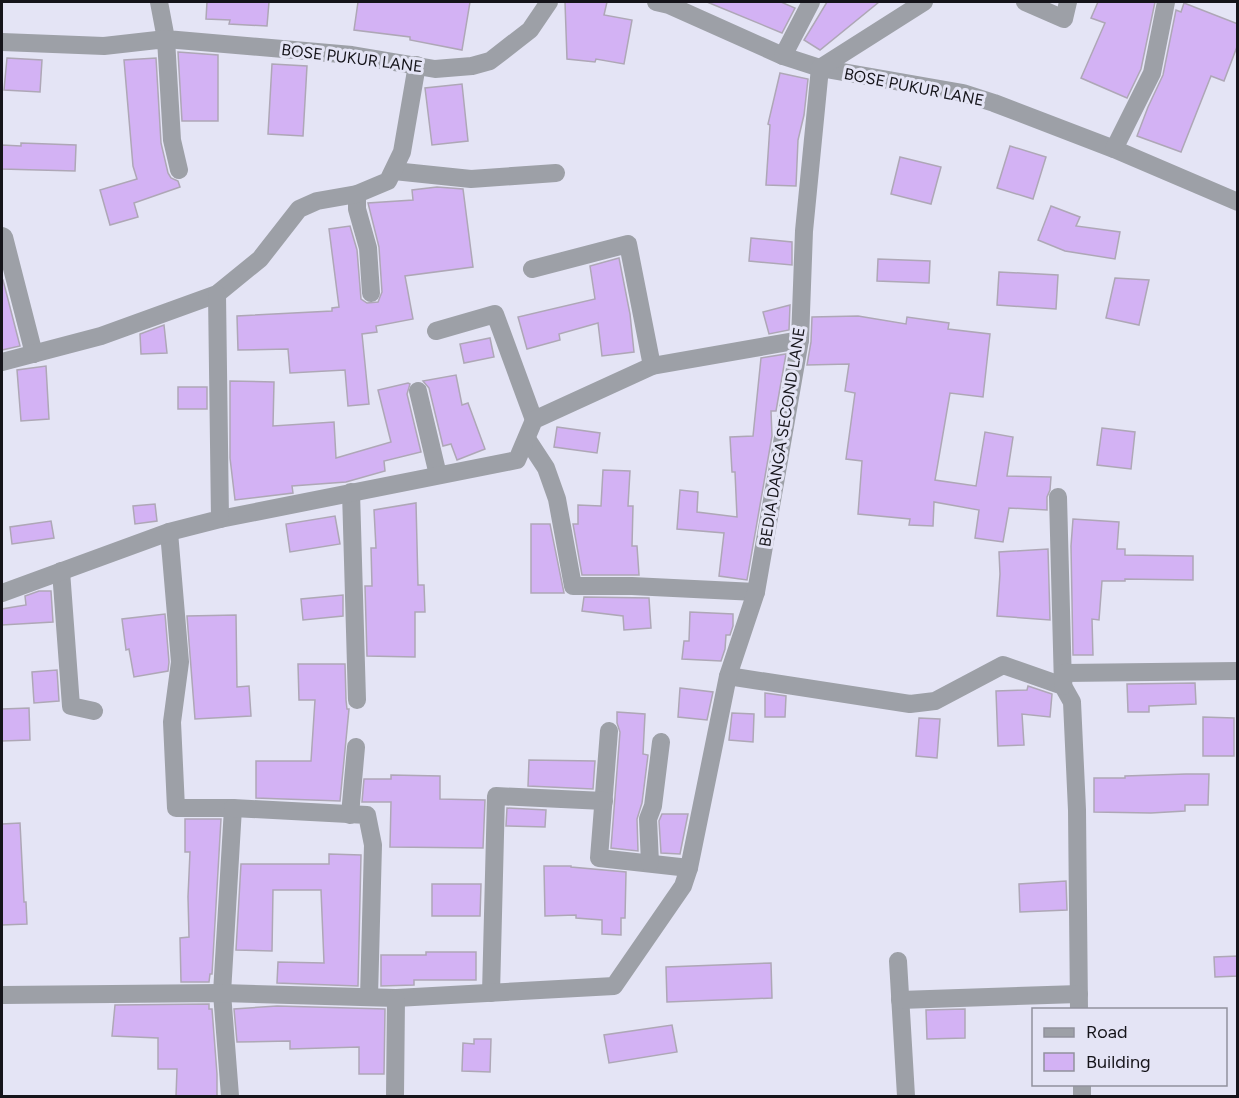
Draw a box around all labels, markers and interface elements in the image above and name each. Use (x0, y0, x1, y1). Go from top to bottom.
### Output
street label: BOSE PUKUR LANE (280, 40, 424, 76)
street label: BOSE PUKUR LANE (842, 64, 986, 110)
street label: BEDIA DANGA SECOND LANE (755, 326, 809, 548)
legend (1032, 1008, 1227, 1086)
text: Road (1086, 1021, 1127, 1043)
text: Building (1086, 1051, 1151, 1073)

